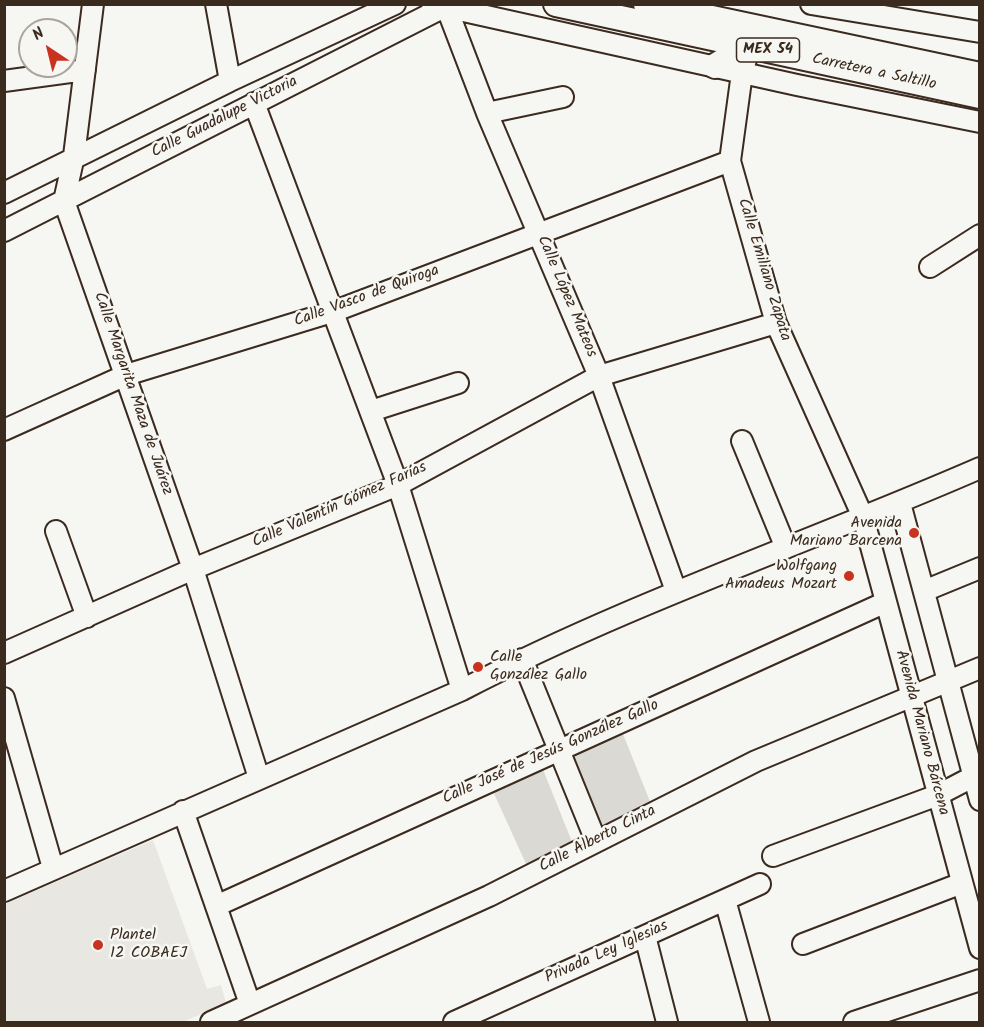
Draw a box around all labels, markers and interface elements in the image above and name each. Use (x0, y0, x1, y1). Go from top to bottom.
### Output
north arrow (18, 18, 78, 78)
text: N (27, 21, 50, 48)
road number: MEX 54 (736, 38, 800, 62)
street label: Carretera a Saltillo (810, 50, 938, 96)
street label: Calle Guadalupe Victoria (149, 73, 301, 163)
street label: Calle Emiliano Zapata (732, 196, 794, 344)
street label: Calle López Mateos (532, 233, 600, 361)
street label: Calle Vasco de Quiroga (292, 262, 442, 332)
street label: Calle Margarita Maza de Juárez (88, 290, 176, 498)
street label: Calle Valentín Gómez Farías (250, 459, 430, 553)
place label: Avenida Mariano Barcena (790, 514, 902, 552)
marker: Avenida Mariano Barcena (907, 526, 921, 540)
place label: Wolfgang Amadeus Mozart (725, 557, 837, 595)
marker: Wolfgang Amadeus Mozart (842, 569, 856, 583)
place label: Calle González Gallo (490, 648, 587, 686)
street label: Avenida Mariano Bárcena (890, 648, 952, 818)
marker: Calle González Gallo (471, 660, 485, 674)
street label: Calle José de Jesús González Gallo (440, 697, 662, 809)
street label: Calle Alberto Cinta (536, 802, 660, 878)
street label: Privada Ley Iglesias (543, 917, 671, 989)
place label: Plantel 12 COBAEJ (110, 926, 187, 964)
marker: Plantel 12 COBAEJ (91, 938, 105, 952)

